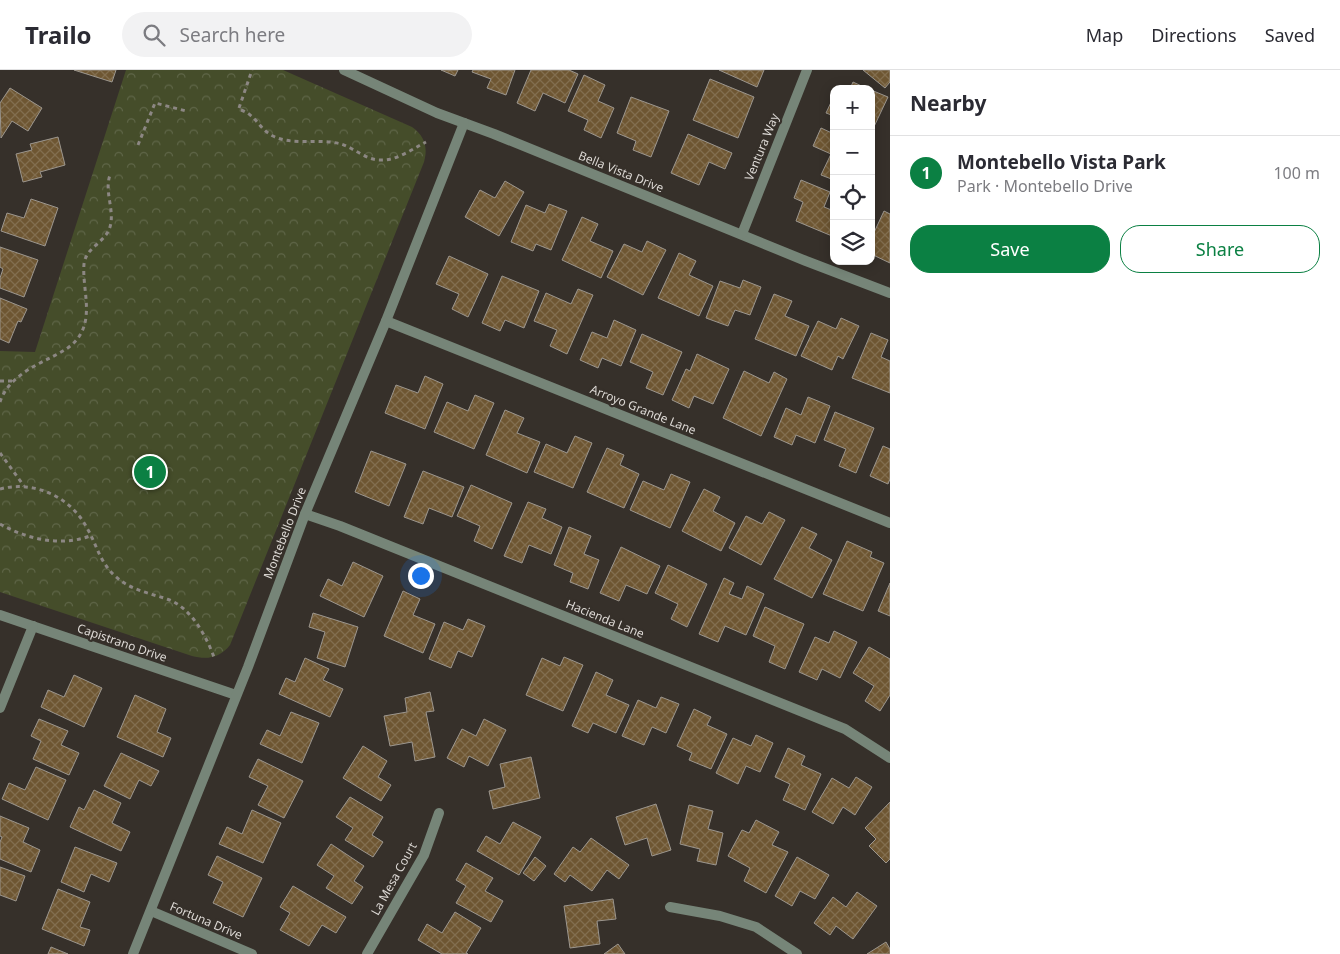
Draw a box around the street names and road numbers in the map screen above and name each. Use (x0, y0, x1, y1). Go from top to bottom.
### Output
street label: Ventura Way (740, 110, 783, 183)
street label: Bella Vista Drive (576, 147, 667, 196)
street label: Arroyo Grande Lane (588, 381, 699, 439)
street label: Montebello Drive (259, 484, 310, 581)
street label: Hacienda Lane (563, 595, 647, 642)
street label: Capistrano Drive (75, 619, 169, 666)
street label: La Mesa Court (367, 839, 421, 918)
street label: Fortuna Drive (167, 898, 245, 944)

